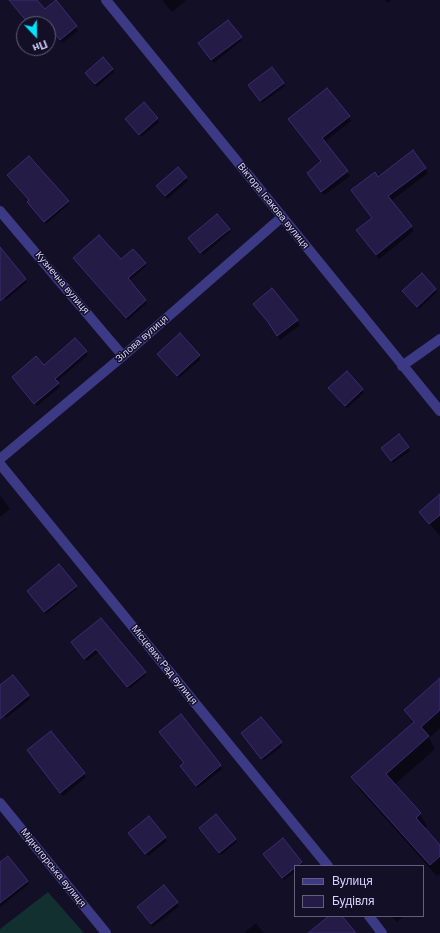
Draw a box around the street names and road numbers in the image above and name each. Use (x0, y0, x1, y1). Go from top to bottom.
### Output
street label: Віктора Ісакова вулиця (235, 161, 311, 251)
street label: Кузнечна вулиця (32, 249, 92, 317)
street label: Зілова вулиця (113, 313, 171, 365)
street label: Місцевих Рад вулиця (128, 623, 200, 707)
street label: Мідногорська вулиця (18, 826, 88, 910)

